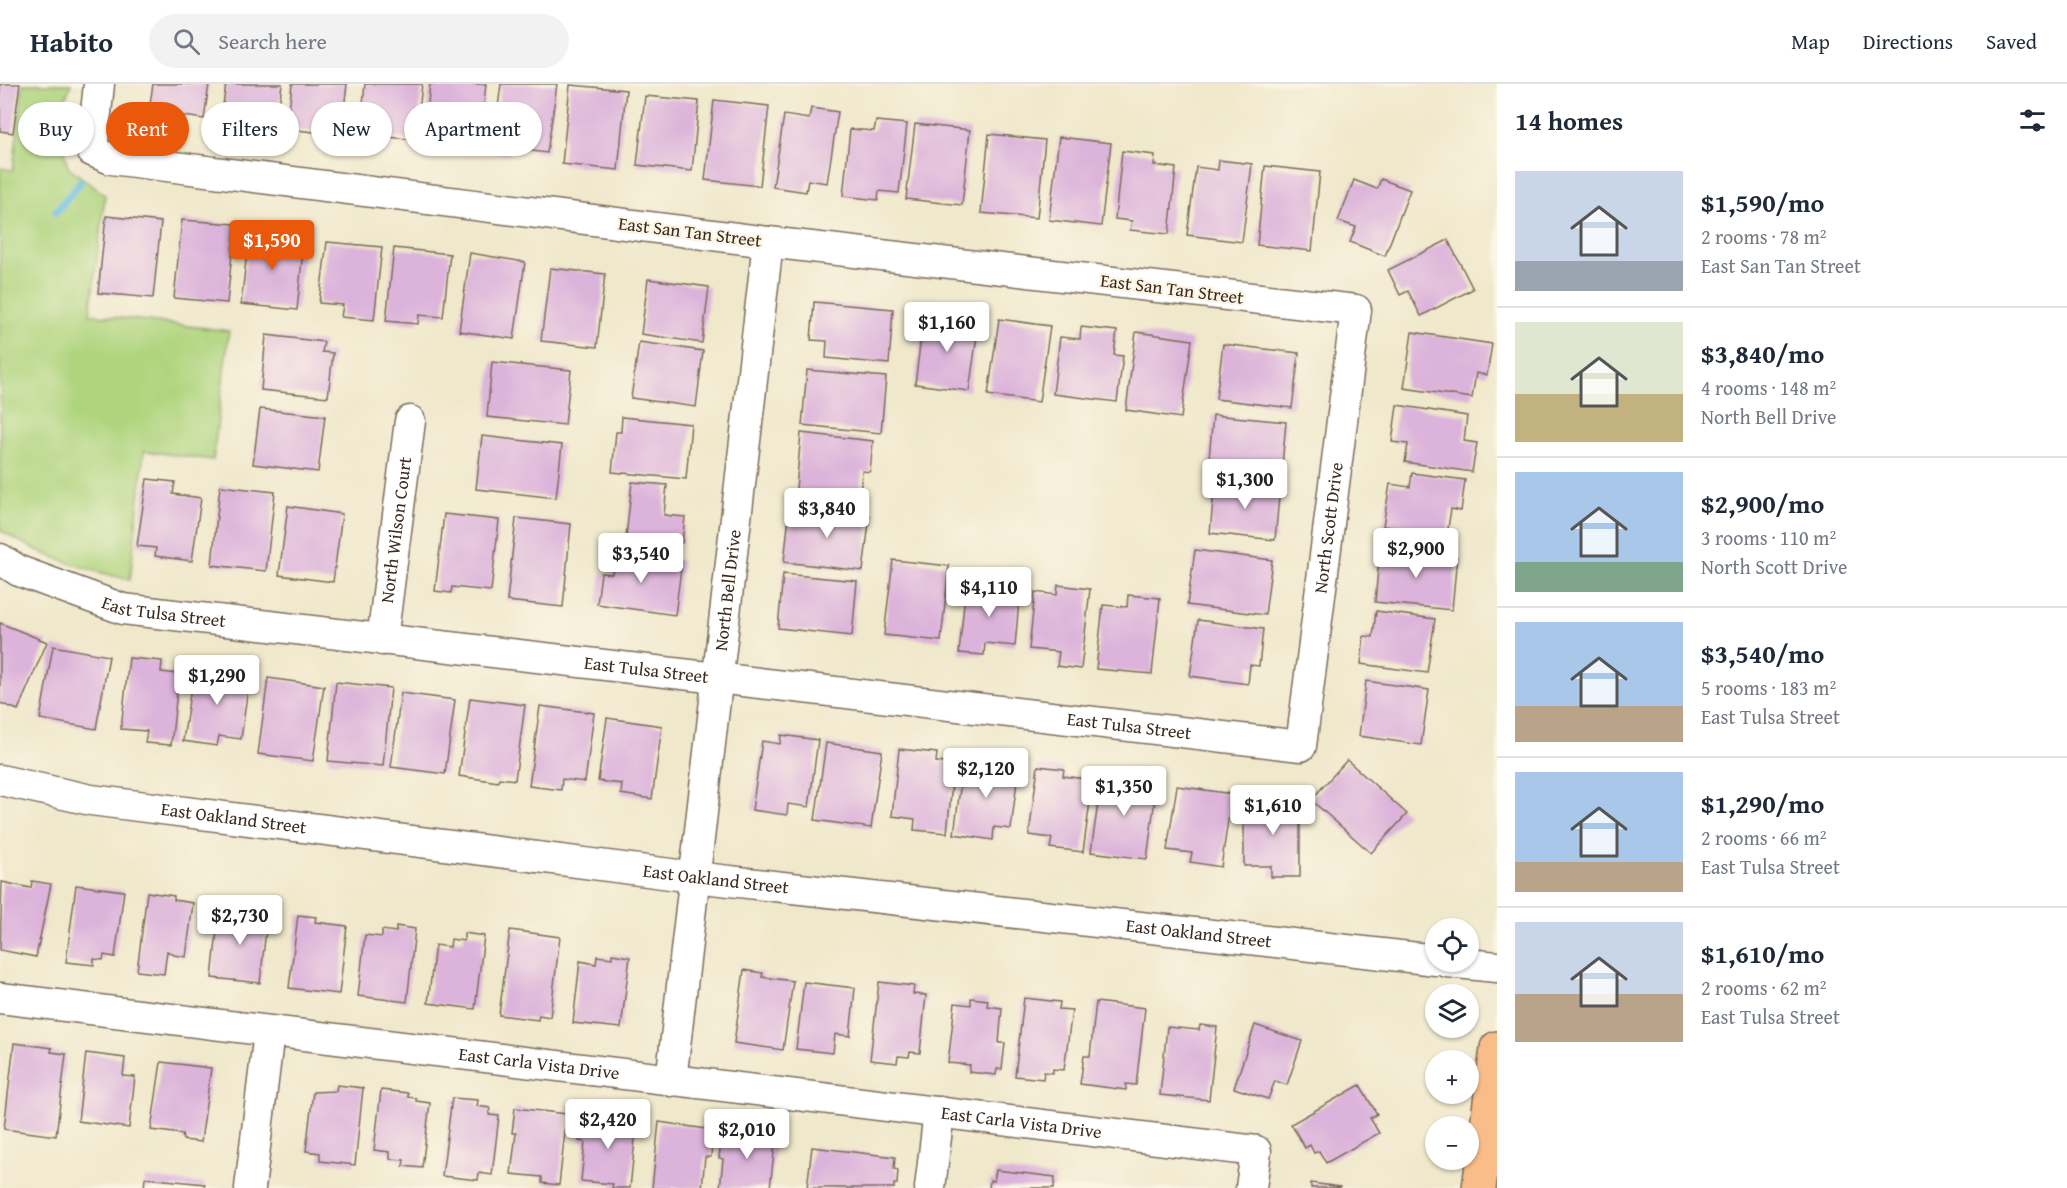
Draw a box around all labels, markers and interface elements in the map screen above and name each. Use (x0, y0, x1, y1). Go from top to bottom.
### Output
search box (149, 14, 569, 68)
text: Habito (30, 21, 113, 62)
icon: search (170, 25, 203, 58)
text: Search here (218, 25, 327, 57)
text: Map (1791, 26, 1830, 57)
text: Directions (1863, 26, 1953, 57)
text: Saved (1986, 26, 2037, 57)
text: 14 homes (1515, 101, 1623, 140)
chip: Buy (18, 102, 94, 156)
chip: Rent (106, 102, 189, 156)
chip: Filters (201, 102, 299, 156)
chip: New (311, 102, 392, 156)
chip: Apartment (404, 102, 542, 156)
icon: filters (2016, 104, 2049, 137)
text: $1,590/mo (1701, 183, 1824, 222)
icon: home (1563, 195, 1635, 267)
street label: East San Tan Street (617, 209, 764, 254)
pin: $1,590 (223, 220, 321, 271)
text: 2 rooms · 78 m² (1701, 222, 1827, 251)
text: $1,590 (243, 225, 301, 254)
text: East San Tan Street (1701, 251, 1861, 280)
street label: East San Tan Street (1099, 266, 1246, 311)
pin: $1,160 (898, 302, 996, 353)
text: $1,160 (918, 307, 976, 336)
text: $3,840/mo (1701, 334, 1824, 373)
icon: home (1563, 346, 1635, 418)
text: 4 rooms · 148 m² (1701, 373, 1836, 402)
text: North Bell Drive (1701, 402, 1836, 431)
street label: North Wilson Court (373, 454, 418, 605)
pin: $1,300 (1196, 459, 1294, 510)
street label: North Scott Drive (1306, 461, 1350, 595)
text: $1,300 (1216, 464, 1274, 493)
text: $2,900/mo (1701, 484, 1824, 523)
pin: $3,840 (778, 488, 876, 539)
text: $3,840 (798, 493, 856, 522)
icon: home (1563, 496, 1635, 568)
text: 3 rooms · 110 m² (1701, 523, 1836, 552)
street label: North Bell Drive (707, 528, 748, 652)
pin: $2,900 (1367, 528, 1465, 579)
pin: $3,540 (592, 533, 690, 584)
text: $2,900 (1387, 533, 1445, 562)
text: $3,540 (612, 538, 670, 567)
text: North Scott Drive (1701, 552, 1847, 581)
pin: $4,110 (940, 567, 1038, 618)
text: $4,110 (960, 572, 1018, 601)
street label: East Tulsa Street (98, 588, 228, 634)
text: $3,540/mo (1701, 634, 1824, 673)
icon: home (1563, 646, 1635, 718)
street label: East Tulsa Street (583, 649, 711, 690)
pin: $1,290 (168, 655, 266, 706)
text: $1,290 (188, 660, 246, 689)
text: 5 rooms · 183 m² (1701, 673, 1836, 702)
text: East Tulsa Street (1701, 702, 1840, 731)
street label: East Tulsa Street (1065, 705, 1193, 746)
pin: $2,120 (937, 748, 1035, 799)
text: $2,120 (957, 753, 1015, 782)
pin: $1,350 (1075, 766, 1173, 817)
text: $1,350 (1095, 771, 1153, 800)
text: $1,290/mo (1701, 784, 1824, 823)
pin: $1,610 (1224, 785, 1322, 836)
text: $1,610 (1244, 790, 1302, 819)
street label: East Oakland Street (159, 795, 309, 840)
icon: home (1563, 796, 1635, 868)
text: 2 rooms · 66 m² (1701, 823, 1827, 852)
text: East Tulsa Street (1701, 852, 1840, 881)
street label: East Oakland Street (641, 857, 791, 901)
pin: $2,730 (191, 895, 289, 946)
text: $2,730 (211, 900, 269, 929)
street label: East Oakland Street (1125, 911, 1274, 955)
map controls (1425, 918, 1479, 1170)
button: locate (1425, 918, 1479, 972)
text: $1,610/mo (1701, 934, 1824, 973)
icon: home (1563, 946, 1635, 1018)
text: 2 rooms · 62 m² (1701, 973, 1827, 1002)
button: layers (1425, 984, 1479, 1038)
text: East Tulsa Street (1701, 1002, 1840, 1031)
street label: East Carla Vista Drive (457, 1040, 621, 1086)
button: + (1425, 1050, 1479, 1104)
pin: $2,420 (559, 1099, 657, 1150)
street label: East Carla Vista Drive (940, 1099, 1103, 1145)
text: $2,420 (579, 1104, 637, 1133)
pin: $2,010 (698, 1109, 796, 1160)
text: $2,010 (718, 1114, 776, 1143)
button: − (1425, 1116, 1479, 1170)

